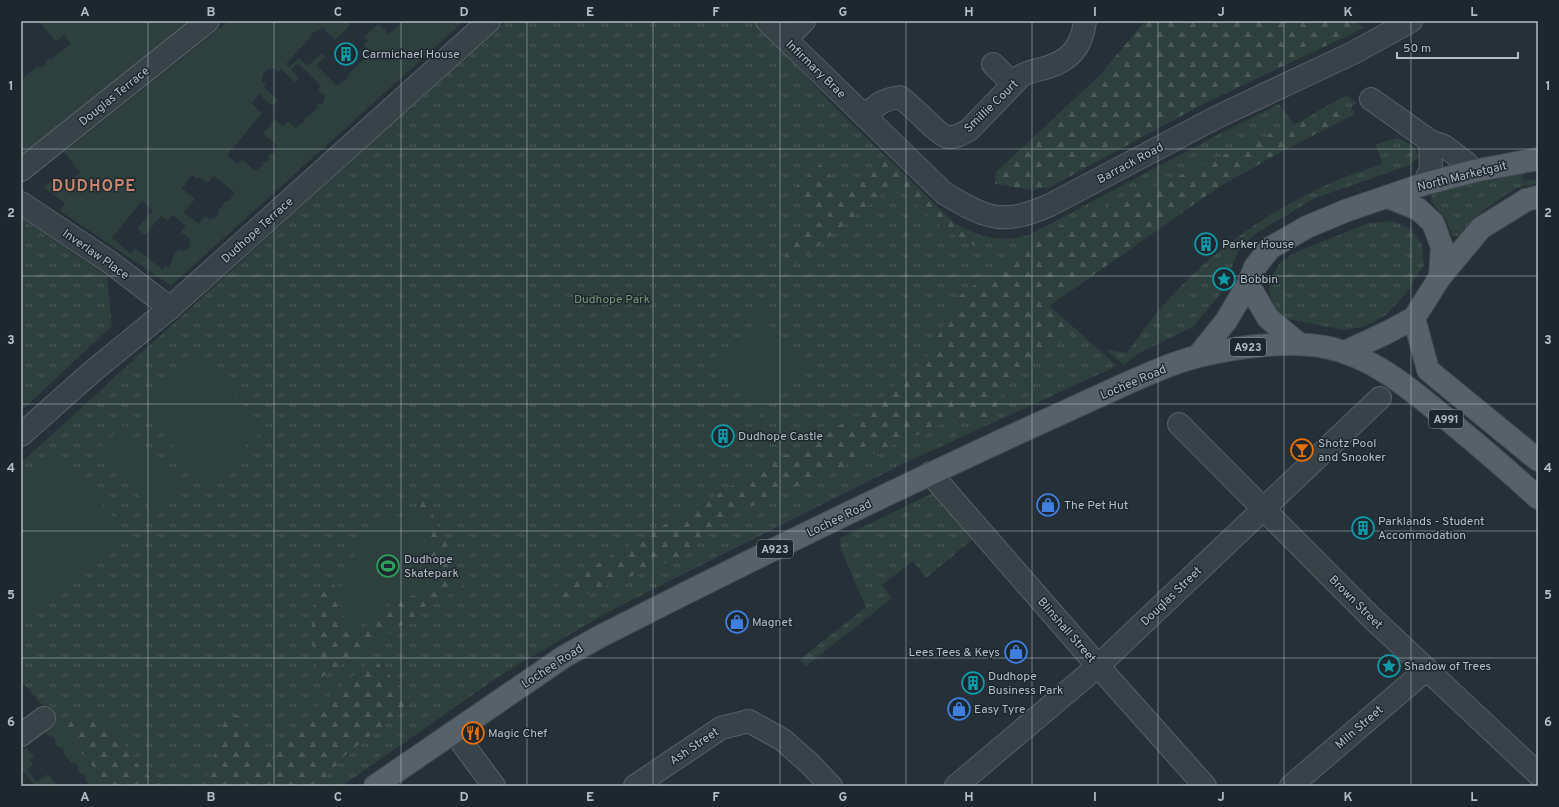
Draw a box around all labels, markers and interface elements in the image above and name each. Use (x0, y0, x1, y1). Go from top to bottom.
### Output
text: A (80, 5, 90, 21)
text: B (207, 5, 216, 21)
text: C (334, 5, 342, 21)
text: D (459, 5, 469, 21)
text: E (586, 5, 594, 21)
text: F (712, 5, 720, 21)
text: G (839, 5, 848, 21)
text: H (964, 5, 974, 21)
text: I (1093, 5, 1097, 21)
text: J (1217, 5, 1225, 21)
text: K (1343, 5, 1353, 21)
text: L (1470, 5, 1478, 21)
scale bar (1397, 34, 1518, 60)
street label: Infirmary Brae (782, 37, 849, 102)
building icon: Carmichael House (333, 41, 359, 67)
text: 50 m (1403, 41, 1431, 57)
place label: Carmichael House (362, 47, 460, 63)
street label: Douglas Terrace (76, 63, 153, 130)
street label: Smillie Court (961, 77, 1022, 137)
text: 1 (8, 79, 14, 95)
text: 1 (1545, 79, 1551, 95)
street label: Barrack Road (1095, 140, 1166, 188)
street label: North Marketgait (1416, 158, 1509, 196)
district label: DUDHOPE (52, 177, 136, 197)
street label: Dudhope Terrace (218, 194, 297, 267)
text: 2 (7, 206, 15, 222)
text: 2 (1544, 206, 1552, 222)
street label: Inverlaw Place (59, 226, 132, 284)
building icon: Parker House (1193, 231, 1219, 257)
place label: Parker House (1222, 237, 1294, 253)
place icon: Bobbin (1211, 266, 1237, 292)
place label: Bobbin (1240, 272, 1278, 288)
park label: Dudhope Park (574, 292, 650, 308)
text: 3 (7, 333, 15, 349)
text: 3 (1544, 333, 1552, 349)
road number: A923 (1230, 338, 1266, 356)
street label: Lochee Road (1098, 362, 1169, 404)
road number: A991 (1429, 410, 1463, 428)
building icon: Dudhope Castle (710, 423, 736, 449)
place label: Dudhope Castle (738, 429, 823, 445)
place label: Shotz Pool and Snooker (1318, 436, 1386, 466)
bar icon: Shotz Pool and Snooker (1289, 437, 1315, 463)
text: 4 (7, 461, 15, 477)
text: 4 (1544, 461, 1552, 477)
shop icon: The Pet Hut (1035, 492, 1061, 518)
street label: Lochee Road (804, 496, 875, 541)
place label: The Pet Hut (1064, 498, 1128, 514)
place label: Parklands - Student Accommodation (1378, 514, 1485, 544)
building icon: Parklands - Student Accommodation (1350, 515, 1376, 541)
road number: A923 (757, 540, 793, 558)
place label: Dudhope Skatepark (404, 552, 459, 582)
sports icon: Dudhope Skatepark (375, 553, 401, 579)
street label: Douglas Street (1138, 563, 1206, 630)
street label: Brown Street (1325, 572, 1386, 633)
text: 5 (7, 588, 15, 604)
text: 5 (1544, 588, 1552, 604)
street label: Blinshall Street (1033, 595, 1099, 667)
shop icon: Magnet (724, 609, 750, 635)
place label: Magnet (752, 615, 792, 631)
shop icon: Lees Tees & Keys (1003, 639, 1029, 665)
street label: Lochee Road (519, 641, 586, 693)
place label: Lees Tees & Keys (908, 645, 1000, 661)
place icon: Shadow of Trees (1376, 653, 1402, 679)
place label: Shadow of Trees (1404, 659, 1491, 675)
place label: Dudhope Business Park (988, 669, 1063, 699)
building icon: Dudhope Business Park (960, 670, 986, 696)
shop icon: Easy Tyre (946, 696, 972, 722)
place label: Easy Tyre (974, 702, 1025, 718)
street label: Miln Street (1332, 703, 1387, 753)
text: 6 (7, 715, 15, 731)
text: 6 (1544, 715, 1552, 731)
restaurant icon: Magic Chef (460, 720, 486, 746)
street label: Ash Street (667, 724, 722, 769)
place label: Magic Chef (488, 726, 547, 742)
text: A (80, 790, 90, 806)
text: B (207, 790, 216, 806)
text: C (334, 790, 342, 806)
text: D (459, 790, 469, 806)
text: E (586, 790, 594, 806)
text: F (712, 790, 720, 806)
text: G (839, 790, 848, 806)
text: H (964, 790, 974, 806)
text: I (1093, 790, 1097, 806)
text: J (1217, 790, 1225, 806)
text: K (1343, 790, 1353, 806)
text: L (1470, 790, 1478, 806)

